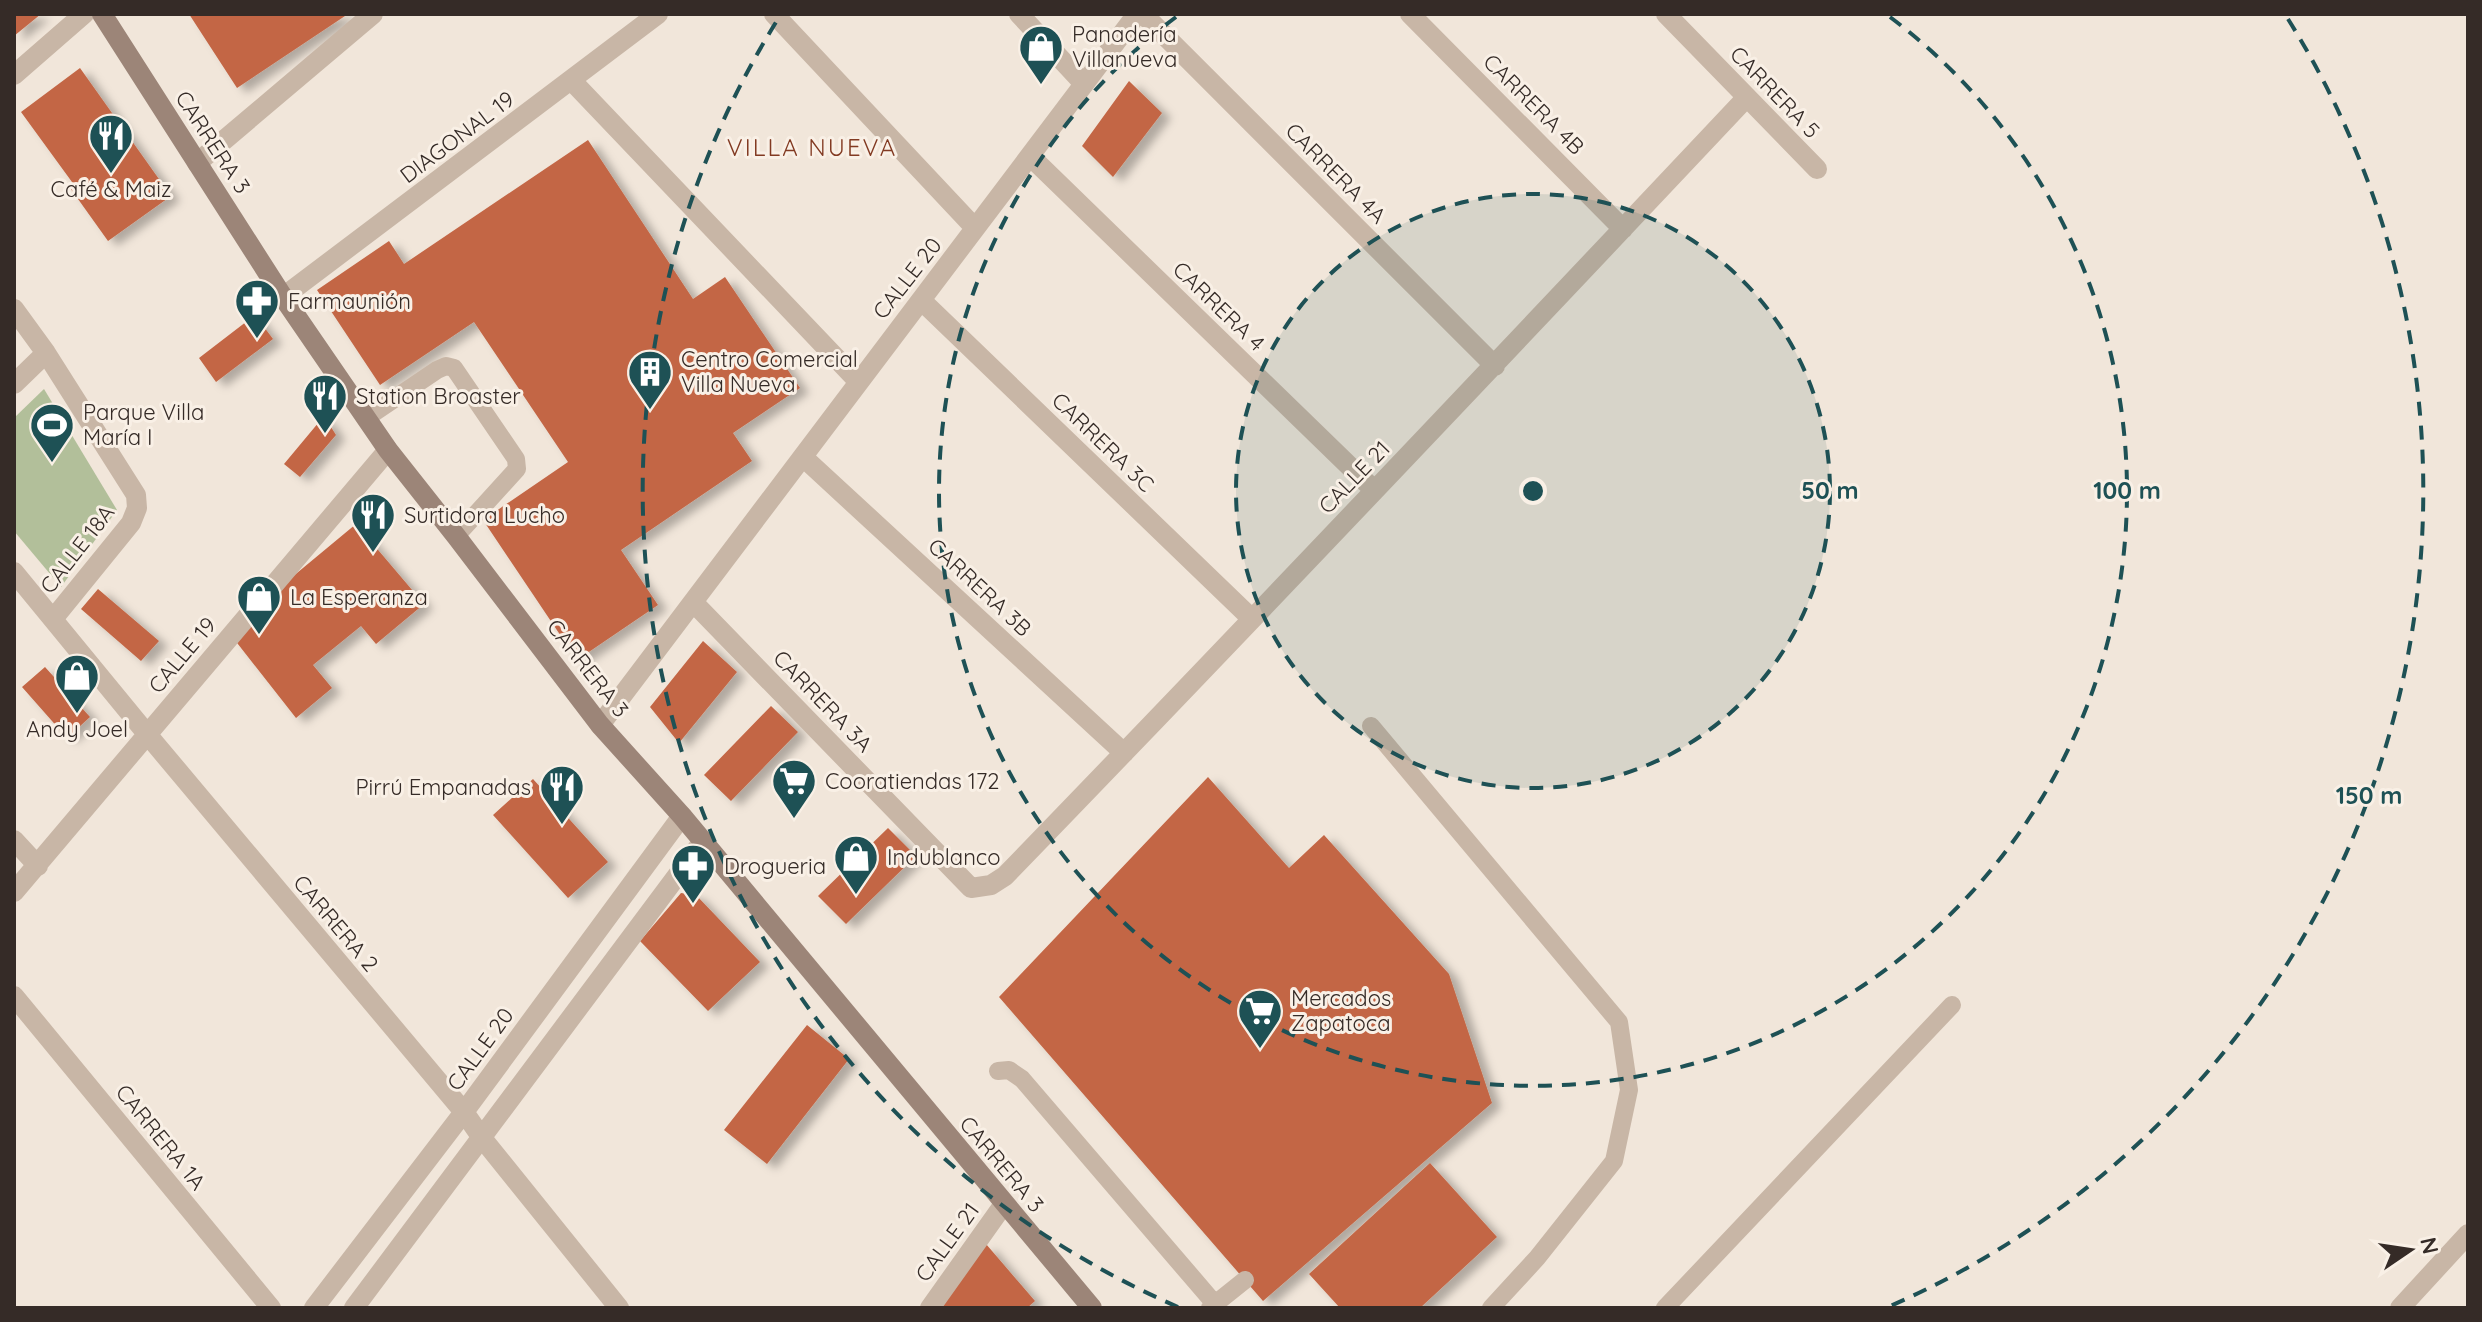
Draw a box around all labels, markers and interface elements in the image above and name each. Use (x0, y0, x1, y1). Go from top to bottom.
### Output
place label: Panadería Villanueva (1072, 20, 1177, 73)
shop icon: Panadería Villanueva (1017, 23, 1065, 86)
street label: CARRERA 5 (1724, 40, 1826, 144)
street label: CARRERA 4B (1478, 48, 1590, 160)
street label: CARRERA 3 (169, 85, 257, 199)
street label: DIAGONAL 19 (394, 85, 520, 189)
restaurant icon: Café & Maiz (87, 112, 135, 175)
street label: CARRERA 4A (1280, 117, 1392, 229)
district label: VILLA NUEVA (727, 132, 897, 162)
place label: Café & Maiz (51, 175, 171, 203)
street label: CALLE 20 (866, 232, 948, 324)
street label: CARRERA 4 (1167, 255, 1271, 357)
pharmacy icon: Farmaunión (233, 277, 281, 340)
place label: Farmaunión (288, 287, 411, 315)
place label: Centro Comercial Villa Nueva (681, 345, 858, 398)
building icon: Centro Comercial Villa Nueva (626, 348, 674, 411)
restaurant icon: Station Broaster (301, 372, 349, 435)
place label: Station Broaster (356, 382, 521, 410)
street label: CARRERA 3C (1046, 386, 1160, 498)
place label: Parque Villa María I (83, 398, 204, 451)
sports icon: Parque Villa María I (28, 401, 76, 464)
street label: CALLE 21 (1312, 435, 1396, 519)
text: 50 m (1801, 475, 1859, 505)
text: 100 m (2093, 475, 2161, 505)
centre of rings (1519, 477, 1547, 505)
restaurant icon: Surtidora Lucho (349, 491, 397, 554)
street label: CALLE 18A (34, 499, 120, 599)
place label: Surtidora Lucho (404, 501, 565, 529)
street label: CARRERA 3B (922, 532, 1038, 642)
shop icon: La Esperanza (235, 573, 283, 636)
place label: La Esperanza (290, 583, 428, 611)
street label: CALLE 19 (142, 611, 222, 699)
street label: CARRERA 3 (541, 613, 635, 723)
street label: CARRERA 3A (767, 644, 879, 758)
shop icon: Andy Joel (53, 652, 101, 715)
place label: Andy Joel (26, 715, 128, 743)
supermarket icon: Cooratiendas 172 (770, 757, 818, 820)
restaurant icon: Pirrú Empanadas (538, 763, 586, 826)
place label: Cooratiendas 172 (825, 767, 999, 795)
place label: Pirrú Empanadas (355, 773, 531, 801)
text: 150 m (2336, 780, 2402, 810)
shop icon: Indublanco (832, 833, 880, 896)
pharmacy icon: Drogueria (669, 842, 717, 905)
place label: Indublanco (887, 843, 1001, 871)
place label: Drogueria (724, 852, 826, 880)
street label: CARRERA 2 (287, 869, 385, 977)
place label: Mercados Zapatoca (1291, 984, 1391, 1037)
supermarket icon: Mercados Zapatoca (1236, 987, 1284, 1050)
street label: CALLE 20 (441, 1002, 519, 1096)
street label: CARRERA 1A (110, 1078, 212, 1196)
street label: CARRERA 3 (954, 1110, 1050, 1218)
street label: CALLE 21 (909, 1197, 985, 1287)
north arrow (2370, 1210, 2450, 1290)
text: N (2414, 1234, 2445, 1257)

